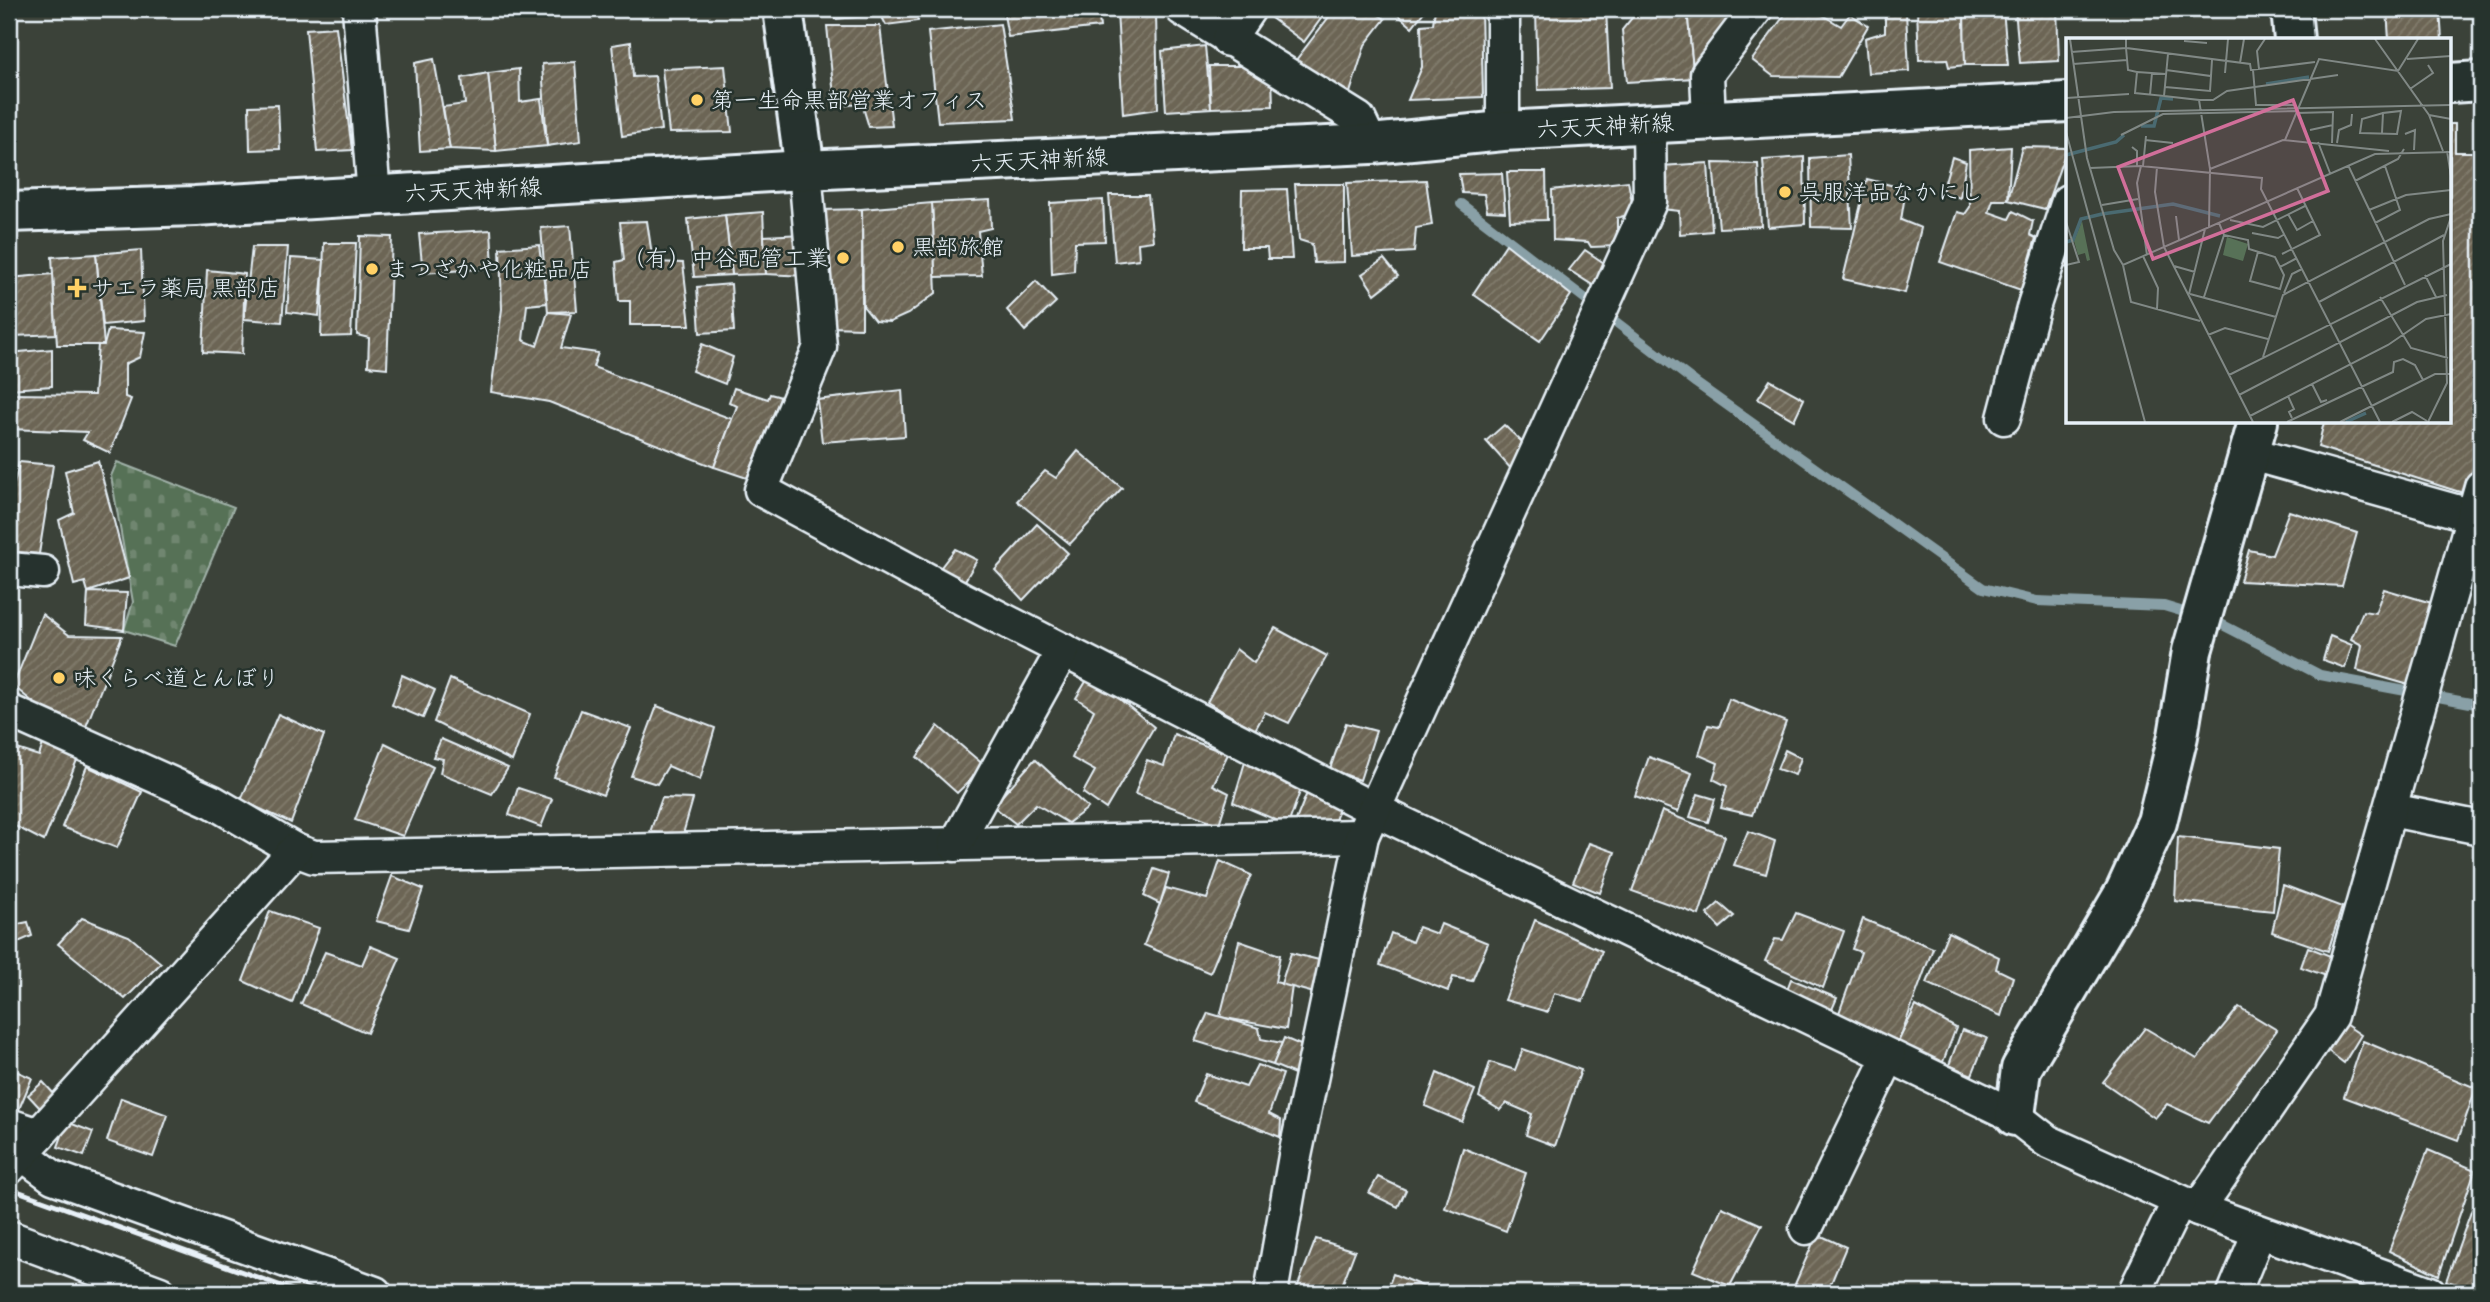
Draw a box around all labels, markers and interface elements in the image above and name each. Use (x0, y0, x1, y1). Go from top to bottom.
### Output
inset map (2066, 38, 2452, 424)
place label: 第一生命黒部営業オフィス (711, 86, 987, 114)
marker: 第一生命黒部営業オフィス (689, 92, 705, 108)
street label: 六天天神新線 (1535, 108, 1675, 144)
street label: 六天天神新線 (969, 142, 1109, 178)
street label: 六天天神新線 (403, 172, 543, 208)
place label: 呉服洋品なかにし (1799, 178, 1983, 206)
marker: 呉服洋品なかにし (1777, 184, 1793, 200)
place label: 黒部旅館 (912, 233, 1004, 261)
marker: 黒部旅館 (890, 239, 906, 255)
place label: （有）中谷配管工業 (622, 244, 829, 272)
marker: （有）中谷配管工業 (835, 250, 851, 266)
place label: まつざかや化粧品店 (386, 255, 593, 283)
marker: まつざかや化粧品店 (364, 261, 380, 277)
place label: サエラ薬局 黒部店 (91, 274, 280, 302)
marker: サエラ薬局 黒部店 (69, 280, 85, 296)
place label: 味くらべ道とんぼり (73, 664, 280, 692)
marker: 味くらべ道とんぼり (51, 670, 67, 686)

